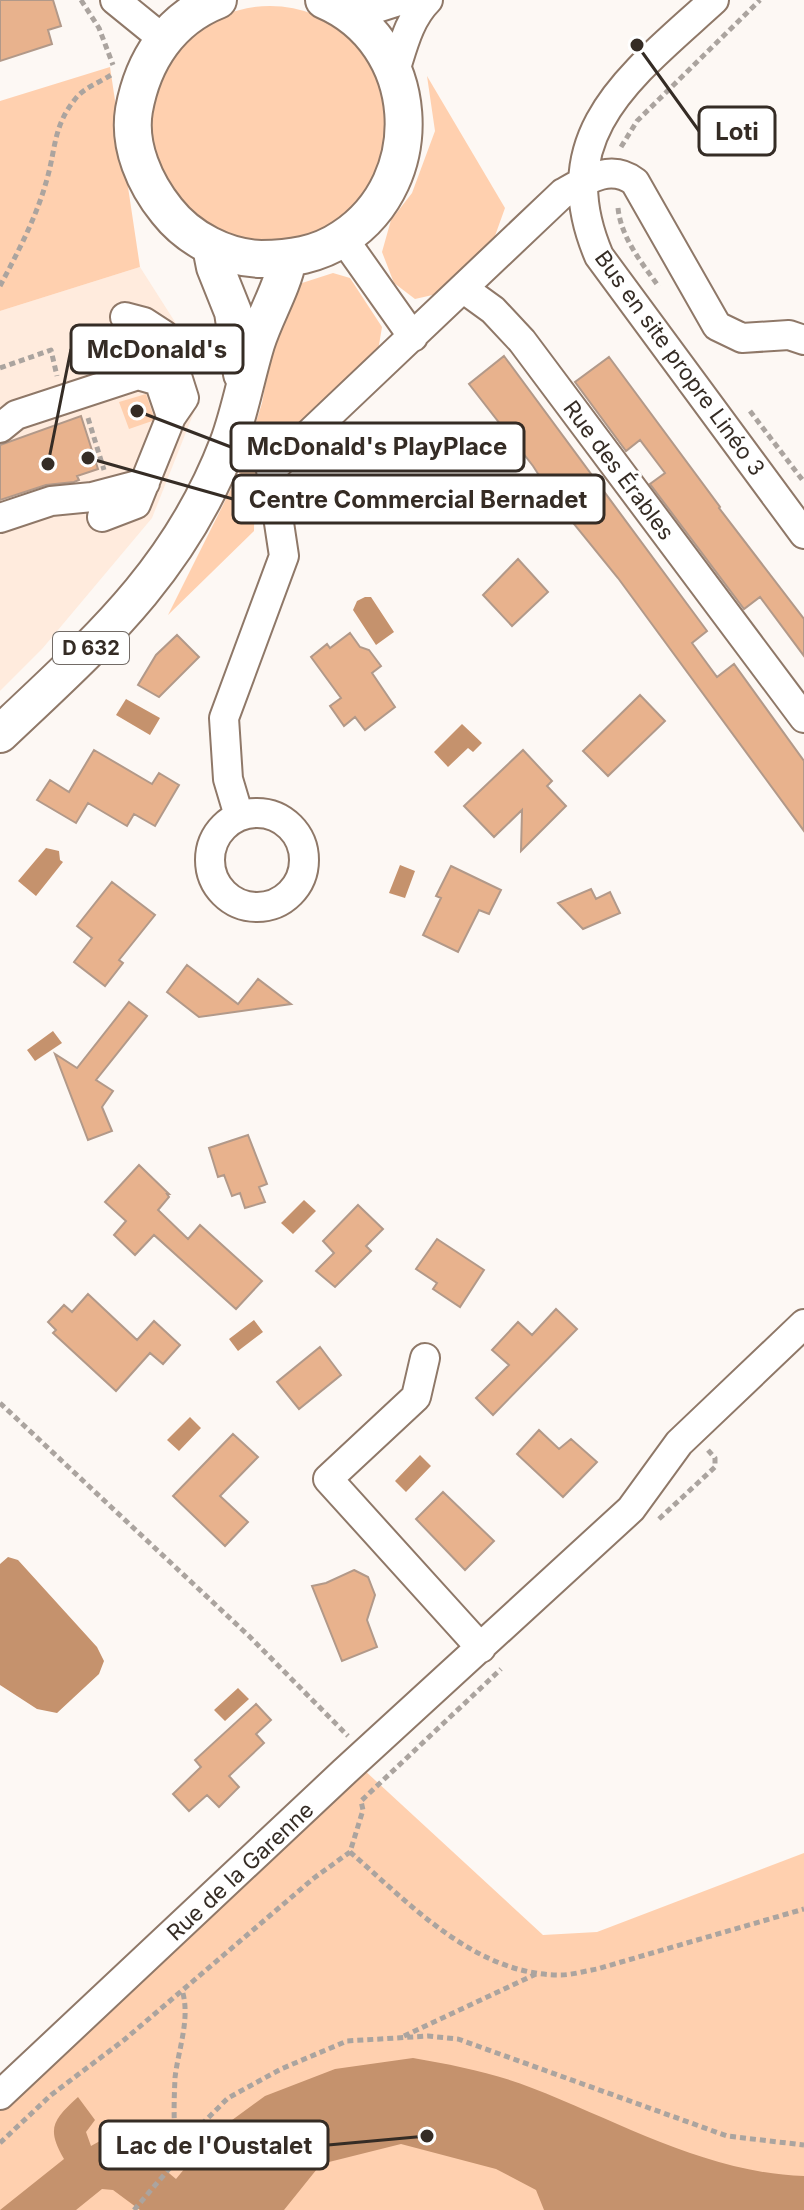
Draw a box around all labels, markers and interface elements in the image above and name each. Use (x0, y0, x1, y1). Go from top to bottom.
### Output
callout: Loti (699, 107, 775, 155)
text: Loti (715, 117, 759, 146)
street label: Bus en site propre Linéo 3 (590, 245, 770, 481)
callout: McDonald's (71, 325, 243, 373)
text: McDonald's (87, 335, 227, 364)
street label: Rue des Érables (558, 395, 680, 545)
callout: McDonald's PlayPlace (231, 423, 524, 471)
text: McDonald's PlayPlace (247, 432, 507, 461)
callout: Centre Commercial Bernadet (233, 475, 604, 523)
text: Centre Commercial Bernadet (249, 485, 588, 514)
road number: D 632 (53, 632, 129, 664)
street label: Rue de la Garenne (161, 1796, 319, 1946)
callout: Lac de l'Oustalet (100, 2121, 328, 2169)
text: Lac de l'Oustalet (116, 2131, 312, 2160)

